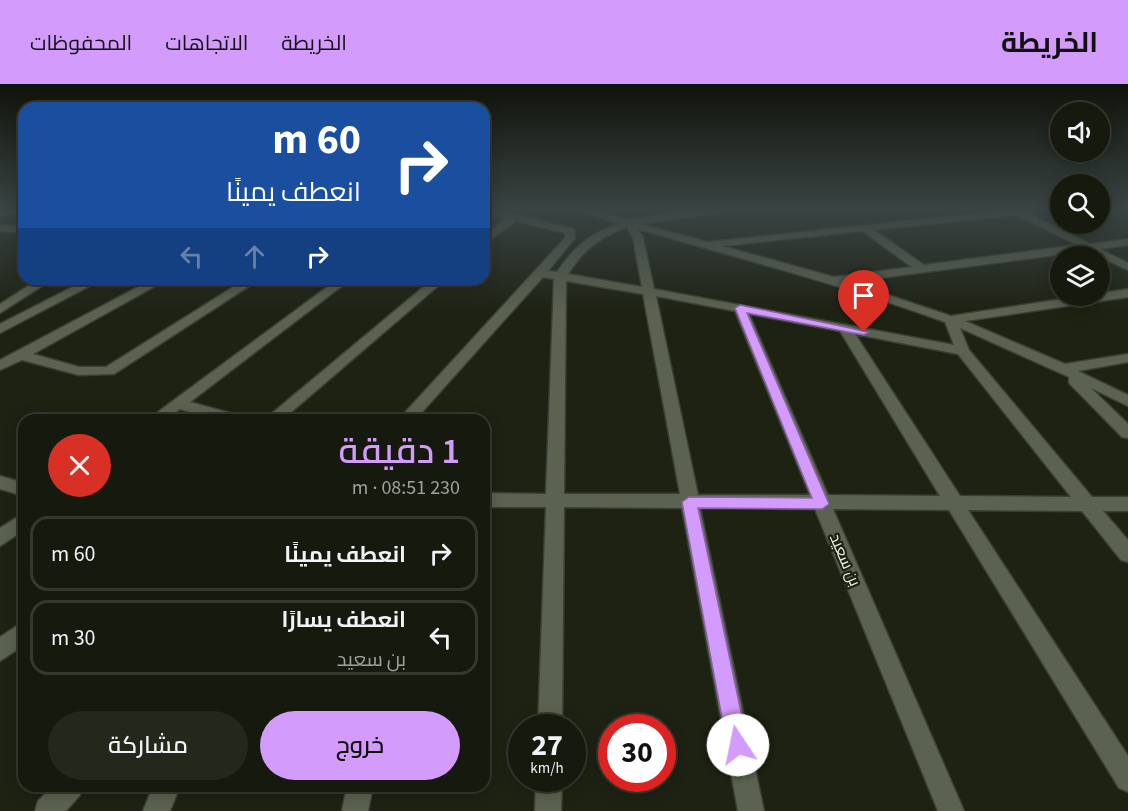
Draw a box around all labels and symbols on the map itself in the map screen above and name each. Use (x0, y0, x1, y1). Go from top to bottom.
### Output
pin (838, 270, 889, 332)
street label: بن سعيد (824, 530, 866, 590)
position arrow (706, 713, 770, 777)
speed limit sign: 30 (598, 714, 676, 792)

